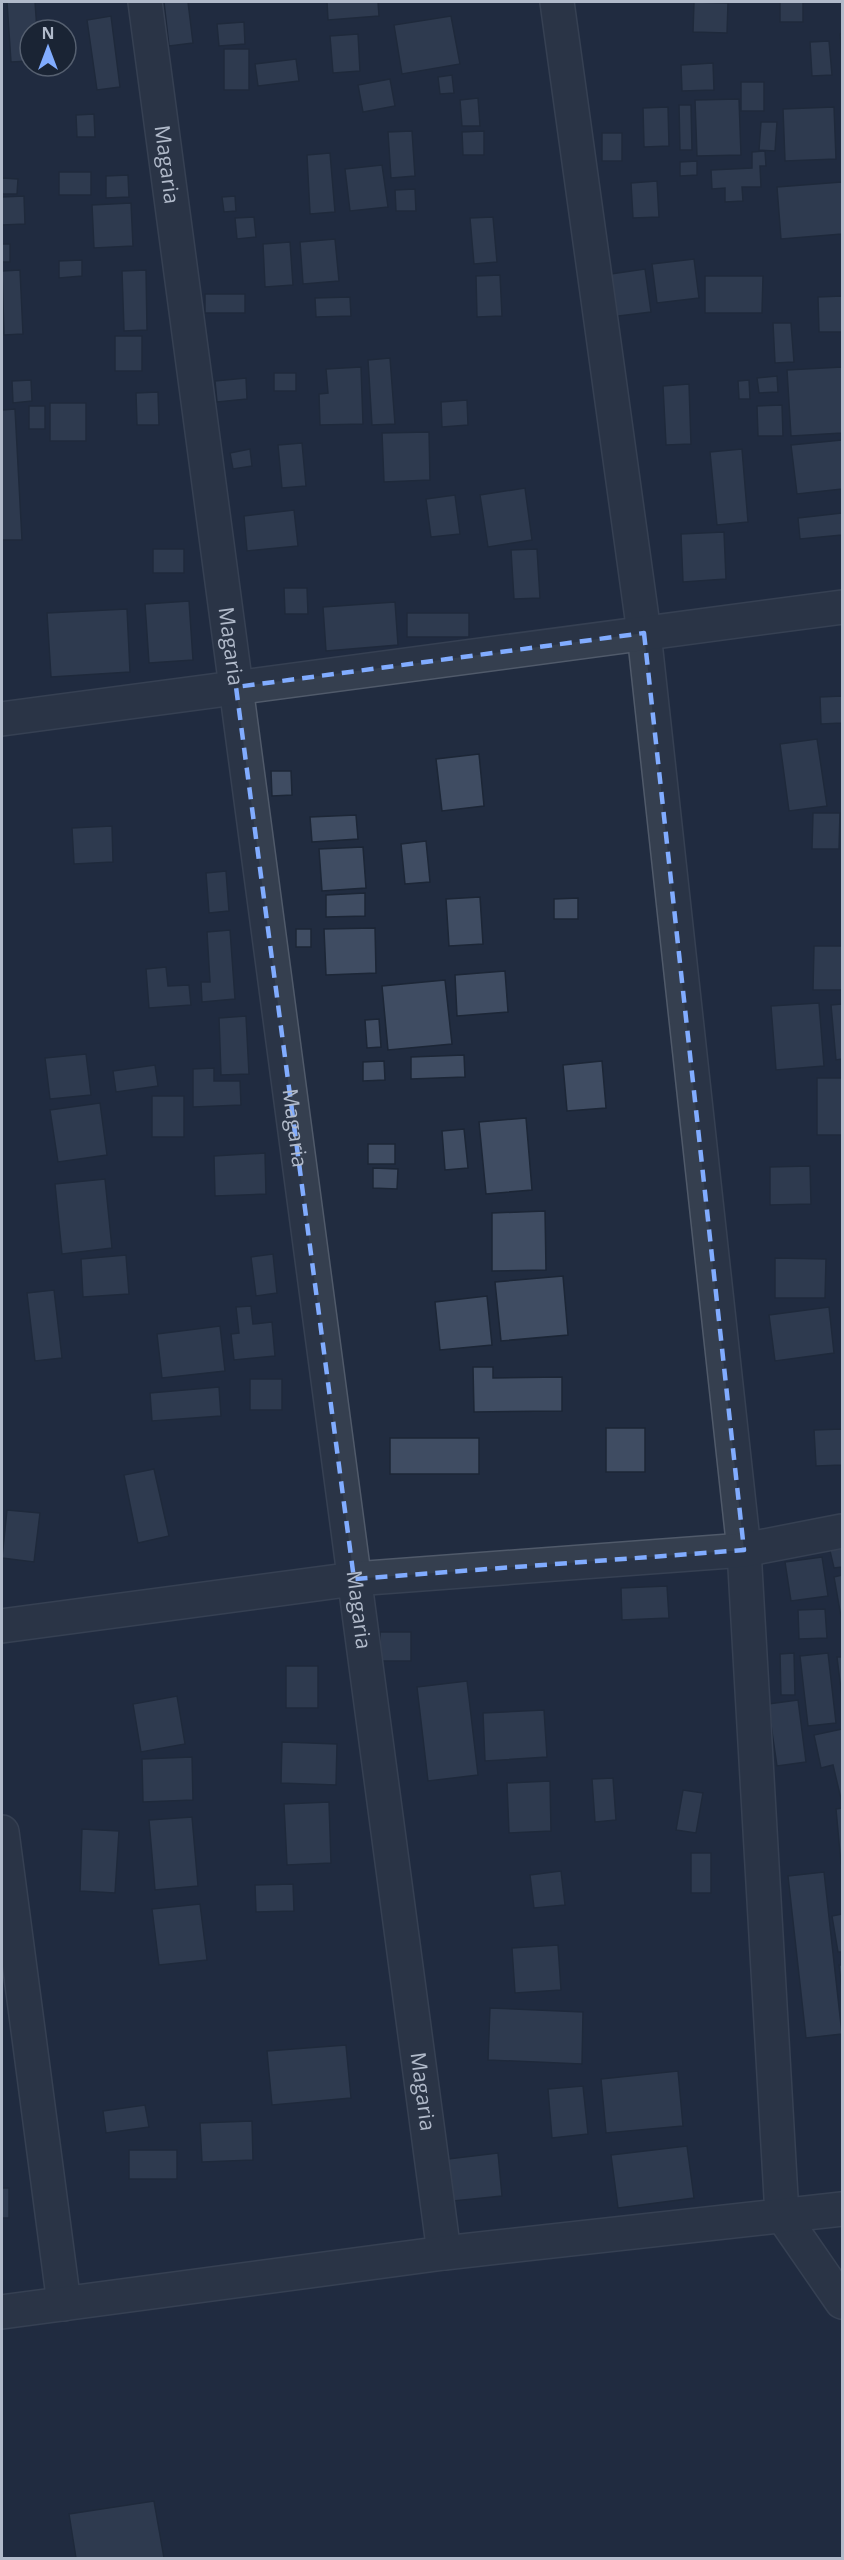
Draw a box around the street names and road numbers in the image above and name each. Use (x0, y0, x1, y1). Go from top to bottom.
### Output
street label: Magaria (148, 123, 187, 206)
street label: Magaria (212, 605, 251, 687)
street label: Magaria (276, 1087, 315, 1169)
street label: Magaria (340, 1569, 379, 1651)
street label: Magaria (404, 2050, 443, 2133)

